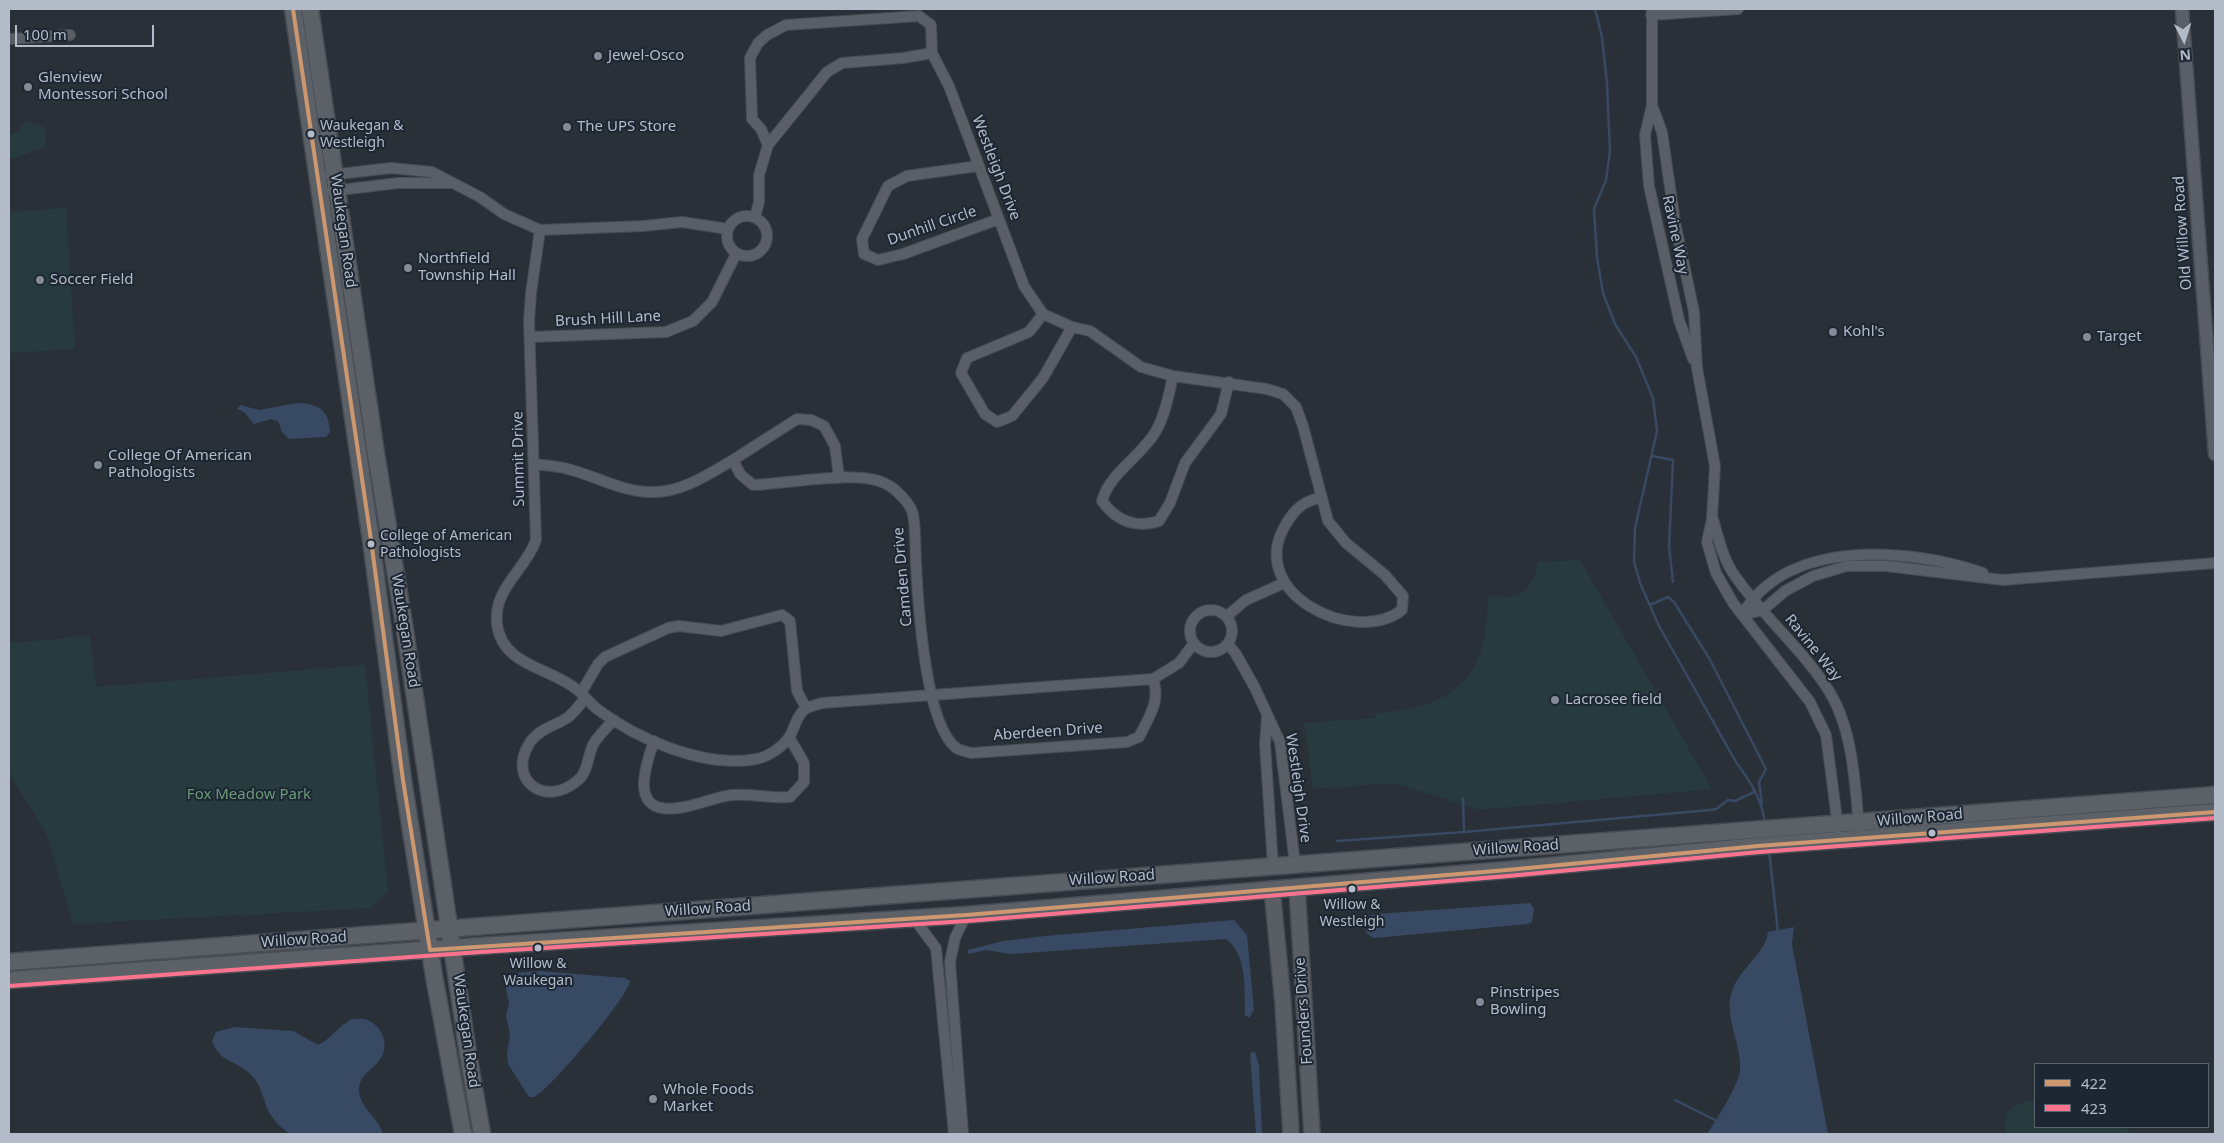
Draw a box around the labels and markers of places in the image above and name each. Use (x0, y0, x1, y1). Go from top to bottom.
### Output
place label: Jewel-Osco (608, 47, 684, 65)
marker: Jewel-Osco (592, 50, 604, 62)
place label: Glenview Montessori School (38, 69, 168, 104)
marker: Glenview Montessori School (22, 81, 34, 93)
place label: Waukegan & Westleigh (320, 118, 404, 150)
place label: The UPS Store (577, 118, 676, 136)
marker: The UPS Store (561, 121, 573, 133)
marker: Waukegan & Westleigh (306, 129, 316, 139)
place label: Northfield Township Hall (418, 250, 516, 285)
marker: Northfield Township Hall (402, 262, 414, 274)
place label: Soccer Field (50, 271, 133, 289)
marker: Soccer Field (34, 274, 46, 286)
place label: Kohl's (1843, 323, 1885, 341)
marker: Kohl's (1827, 326, 1839, 338)
place label: Target (2097, 328, 2142, 346)
marker: Target (2081, 331, 2093, 343)
place label: College Of American Pathologists (108, 447, 252, 482)
marker: College Of American Pathologists (92, 459, 104, 471)
place label: College of American Pathologists (380, 528, 512, 560)
marker: College of American Pathologists (366, 539, 376, 549)
place label: Lacrosee field (1565, 691, 1662, 709)
marker: Lacrosee field (1549, 694, 1561, 706)
unlabelled marker (1927, 828, 1937, 838)
marker: Willow & Westleigh (1347, 884, 1357, 894)
place label: Willow & Westleigh (1320, 897, 1384, 930)
marker: Willow & Waukegan (533, 943, 543, 953)
place label: Willow & Waukegan (503, 956, 573, 989)
place label: Pinstripes Bowling (1490, 984, 1560, 1019)
marker: Pinstripes Bowling (1474, 996, 1486, 1008)
place label: Whole Foods Market (663, 1081, 754, 1116)
marker: Whole Foods Market (647, 1093, 659, 1105)

